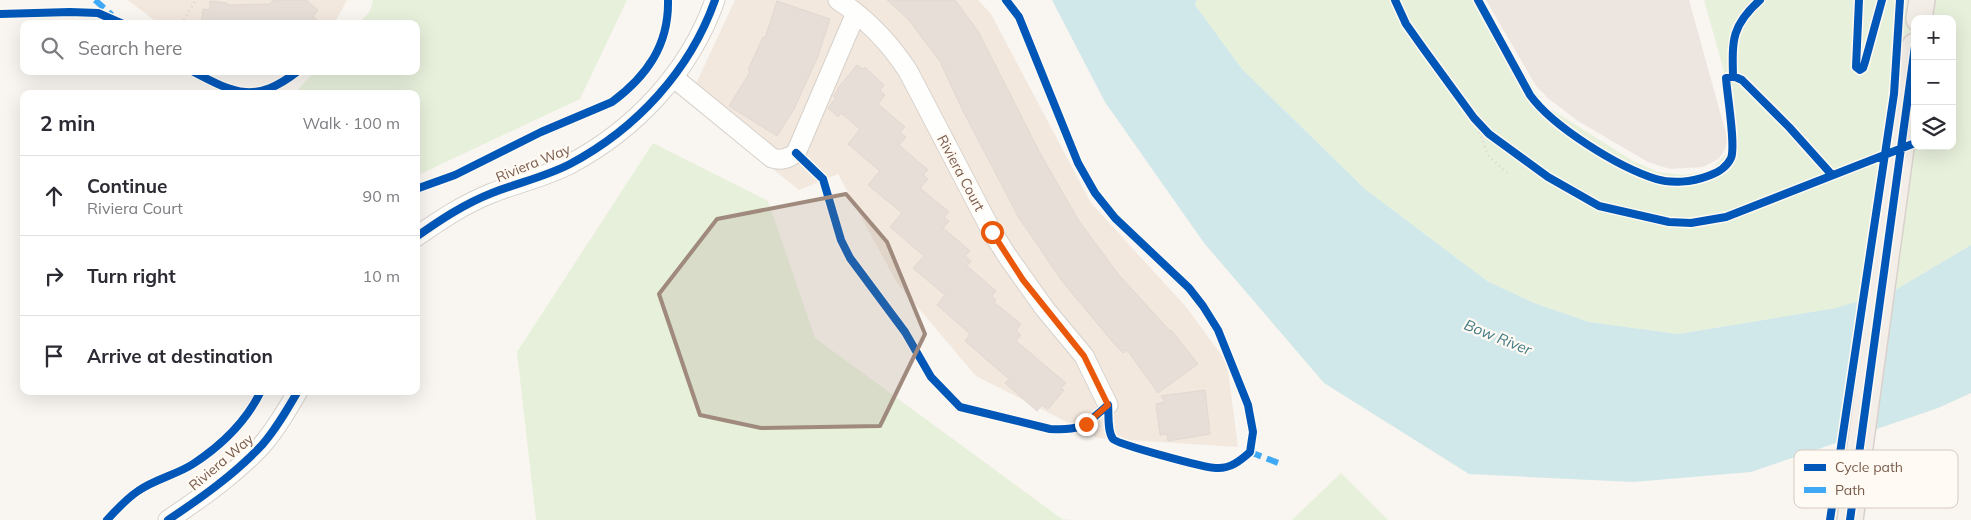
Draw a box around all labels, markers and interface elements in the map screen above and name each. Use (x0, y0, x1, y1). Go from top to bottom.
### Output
map controls (1911, 15, 1956, 150)
button: + (1911, 15, 1956, 60)
search box (20, 20, 420, 75)
icon: search (38, 34, 66, 62)
text: Search here (78, 36, 182, 60)
button: − (1911, 60, 1956, 105)
button: layers (1911, 105, 1956, 150)
text: 2 min (40, 110, 95, 136)
text: Walk · 100 m (302, 113, 400, 133)
street label: Riviera Court (933, 132, 989, 214)
street label: Riviera Way (493, 140, 574, 186)
text: Continue (87, 174, 167, 198)
icon: ahead (40, 182, 68, 210)
text: 90 m (363, 186, 400, 206)
text: Riviera Court (87, 198, 183, 218)
route start (981, 221, 1004, 244)
icon: right (40, 262, 68, 290)
text: Turn right (87, 264, 176, 288)
text: 10 m (363, 266, 400, 286)
water label: Bow River (1462, 315, 1535, 359)
icon: arrive (40, 342, 68, 370)
text: Arrive at destination (87, 344, 273, 368)
route end (1075, 413, 1098, 436)
street label: Riviera Way (185, 429, 257, 494)
legend (1794, 450, 1958, 508)
text: Cycle path (1835, 458, 1903, 476)
text: Path (1835, 481, 1865, 499)

